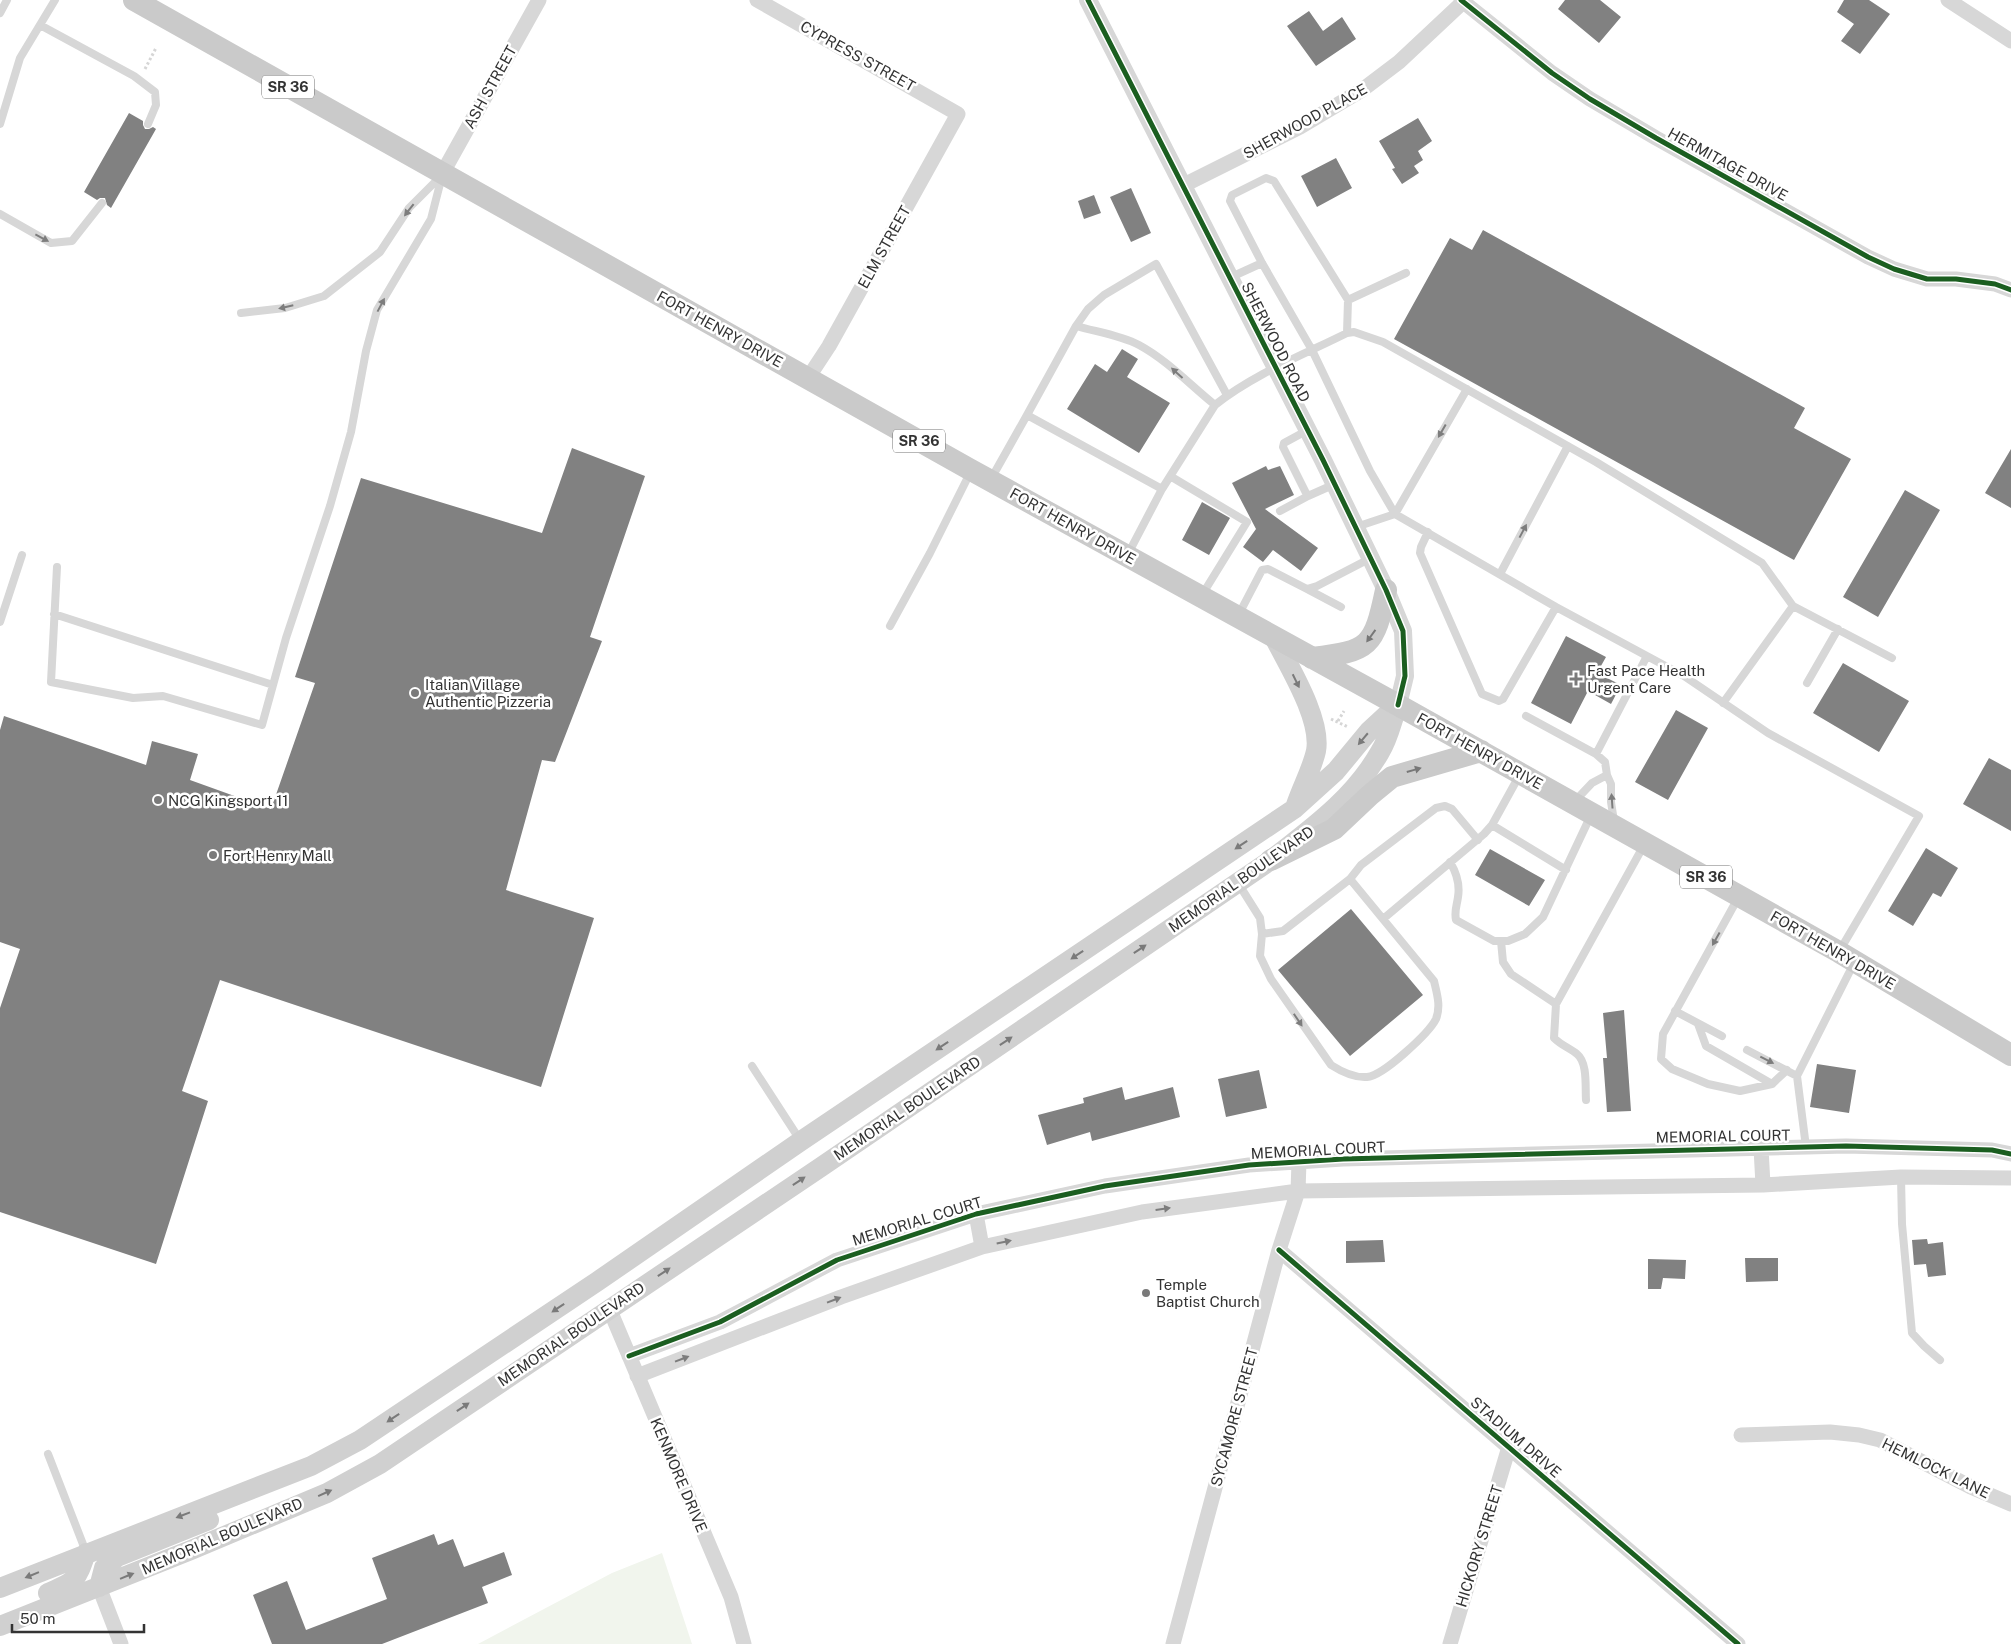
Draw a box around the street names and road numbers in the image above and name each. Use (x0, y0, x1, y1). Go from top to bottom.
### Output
street label: CYPRESS STREET (798, 17, 919, 95)
street label: ASH STREET (460, 42, 520, 131)
road number: SR 36 (262, 75, 314, 98)
street label: SHERWOOD PLACE (1240, 80, 1370, 162)
street label: HERMITAGE DRIVE (1665, 124, 1791, 204)
street label: ELM STREET (854, 203, 914, 291)
street label: SHERWOOD ROAD (1238, 279, 1314, 405)
street label: FORT HENRY DRIVE (654, 287, 786, 371)
road number: SR 36 (893, 430, 945, 452)
street label: FORT HENRY DRIVE (1007, 484, 1139, 568)
street label: FORT HENRY DRIVE (1414, 709, 1546, 793)
street label: MEMORIAL BOULEVARD (1165, 822, 1317, 936)
road number: SR 36 (1680, 866, 1732, 889)
street label: FORT HENRY DRIVE (1768, 907, 1898, 993)
street label: MEMORIAL BOULEVARD (830, 1053, 984, 1163)
street label: MEMORIAL COURT (1655, 1126, 1791, 1146)
street label: MEMORIAL COURT (1250, 1138, 1386, 1162)
street label: MEMORIAL COURT (850, 1193, 984, 1249)
street label: MEMORIAL BOULEVARD (494, 1279, 648, 1389)
street label: SYCAMORE STREET (1207, 1346, 1261, 1488)
street label: STADIUM DRIVE (1467, 1393, 1565, 1481)
street label: KENMORE DRIVE (647, 1415, 711, 1535)
street label: HEMLOCK LANE (1879, 1435, 1993, 1501)
street label: HICKORY STREET (1452, 1483, 1506, 1609)
street label: MEMORIAL BOULEVARD (139, 1494, 305, 1578)

